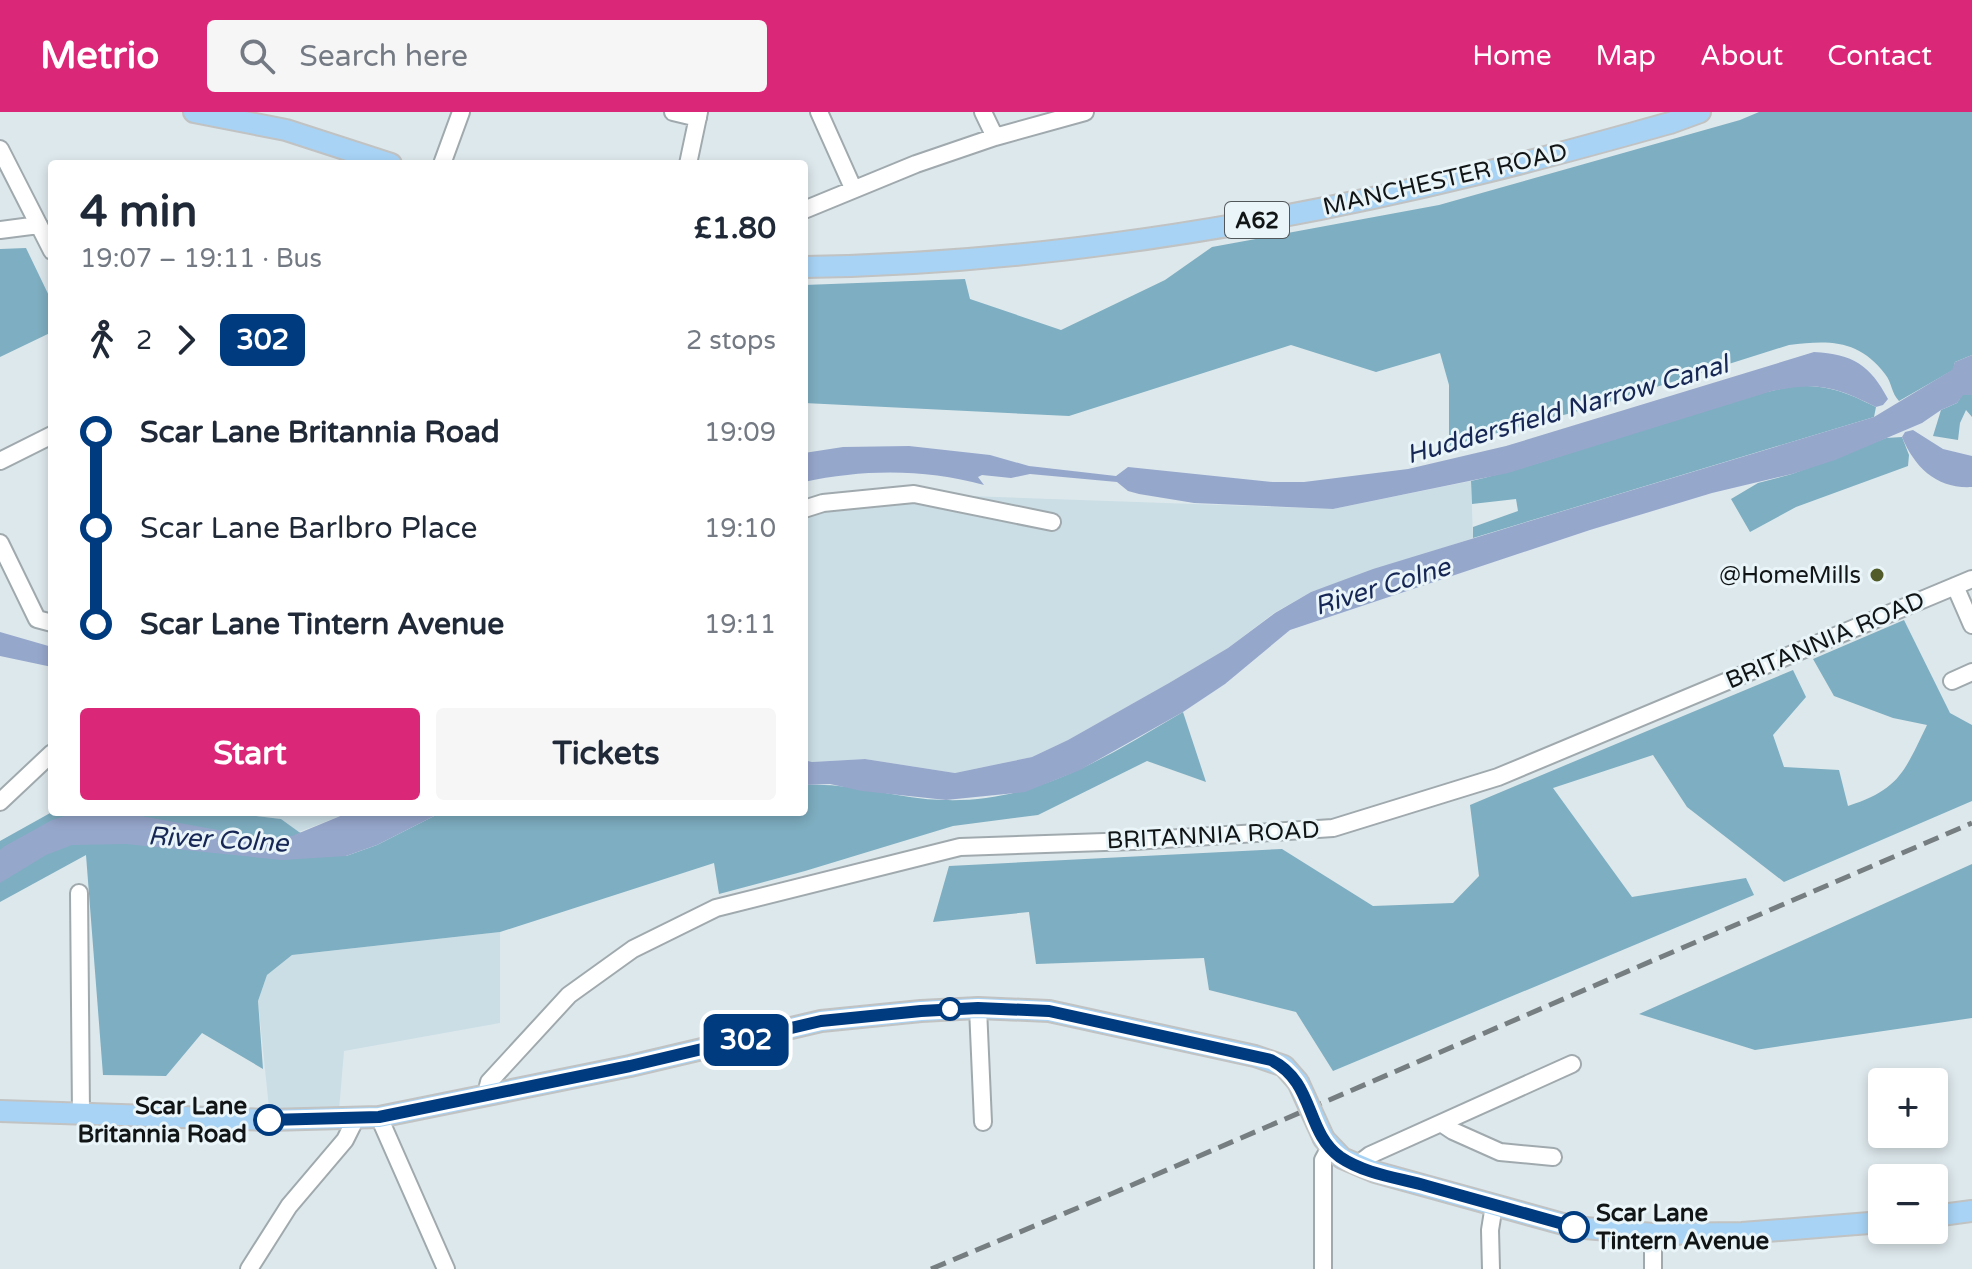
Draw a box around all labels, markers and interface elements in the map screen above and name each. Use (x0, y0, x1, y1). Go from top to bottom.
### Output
search box (207, 20, 767, 92)
text: Metrio (40, 33, 159, 79)
icon: search (235, 34, 279, 78)
text: Search here (299, 38, 468, 75)
text: Home (1472, 39, 1552, 73)
text: Map (1596, 39, 1656, 73)
text: About (1700, 39, 1783, 73)
text: Contact (1827, 39, 1932, 73)
street label: MANCHESTER ROAD (1320, 137, 1570, 222)
text: 4 min (80, 186, 197, 239)
road number: A62 (1225, 202, 1289, 238)
text: £1.80 (694, 210, 776, 247)
text: 19:07 – 19:11 · Bus (80, 243, 322, 274)
icon: walk (80, 318, 124, 362)
icon: forward (164, 318, 208, 362)
text: 302 (236, 323, 289, 357)
text: 2 (136, 325, 152, 356)
text: 2 stops (686, 325, 776, 356)
water label: Huddersfield Narrow Canal (1403, 348, 1735, 470)
text: Scar Lane Britannia Road (140, 414, 500, 451)
text: 19:09 (704, 417, 776, 448)
text: Scar Lane Barlbro Place (140, 510, 478, 547)
text: 19:10 (704, 513, 776, 544)
water label: River Colne (1310, 551, 1455, 622)
place label: @HomeMills (1719, 561, 1861, 590)
marker: @HomeMills (1868, 566, 1886, 584)
street label: BRITANNIA ROAD (1721, 585, 1929, 695)
text: Scar Lane Tintern Avenue (140, 606, 504, 643)
text: 19:11 (704, 609, 776, 640)
button: Start (80, 708, 420, 800)
button: Tickets (436, 708, 776, 800)
street label: BRITANNIA ROAD (1106, 815, 1320, 856)
water label: River Colne (147, 820, 290, 859)
unlabelled marker (939, 998, 961, 1020)
line badge: 302 (700, 1014, 792, 1066)
text: 302 (720, 1023, 772, 1057)
map controls (1868, 1068, 1948, 1244)
button: + (1868, 1068, 1948, 1148)
place label: Scar Lane Britannia Road (77, 1092, 247, 1149)
marker: Scar Lane Britannia Road (254, 1105, 284, 1135)
button: − (1868, 1164, 1948, 1244)
place label: Scar Lane Tintern Avenue (1595, 1199, 1770, 1256)
marker: Scar Lane Tintern Avenue (1559, 1212, 1589, 1242)

